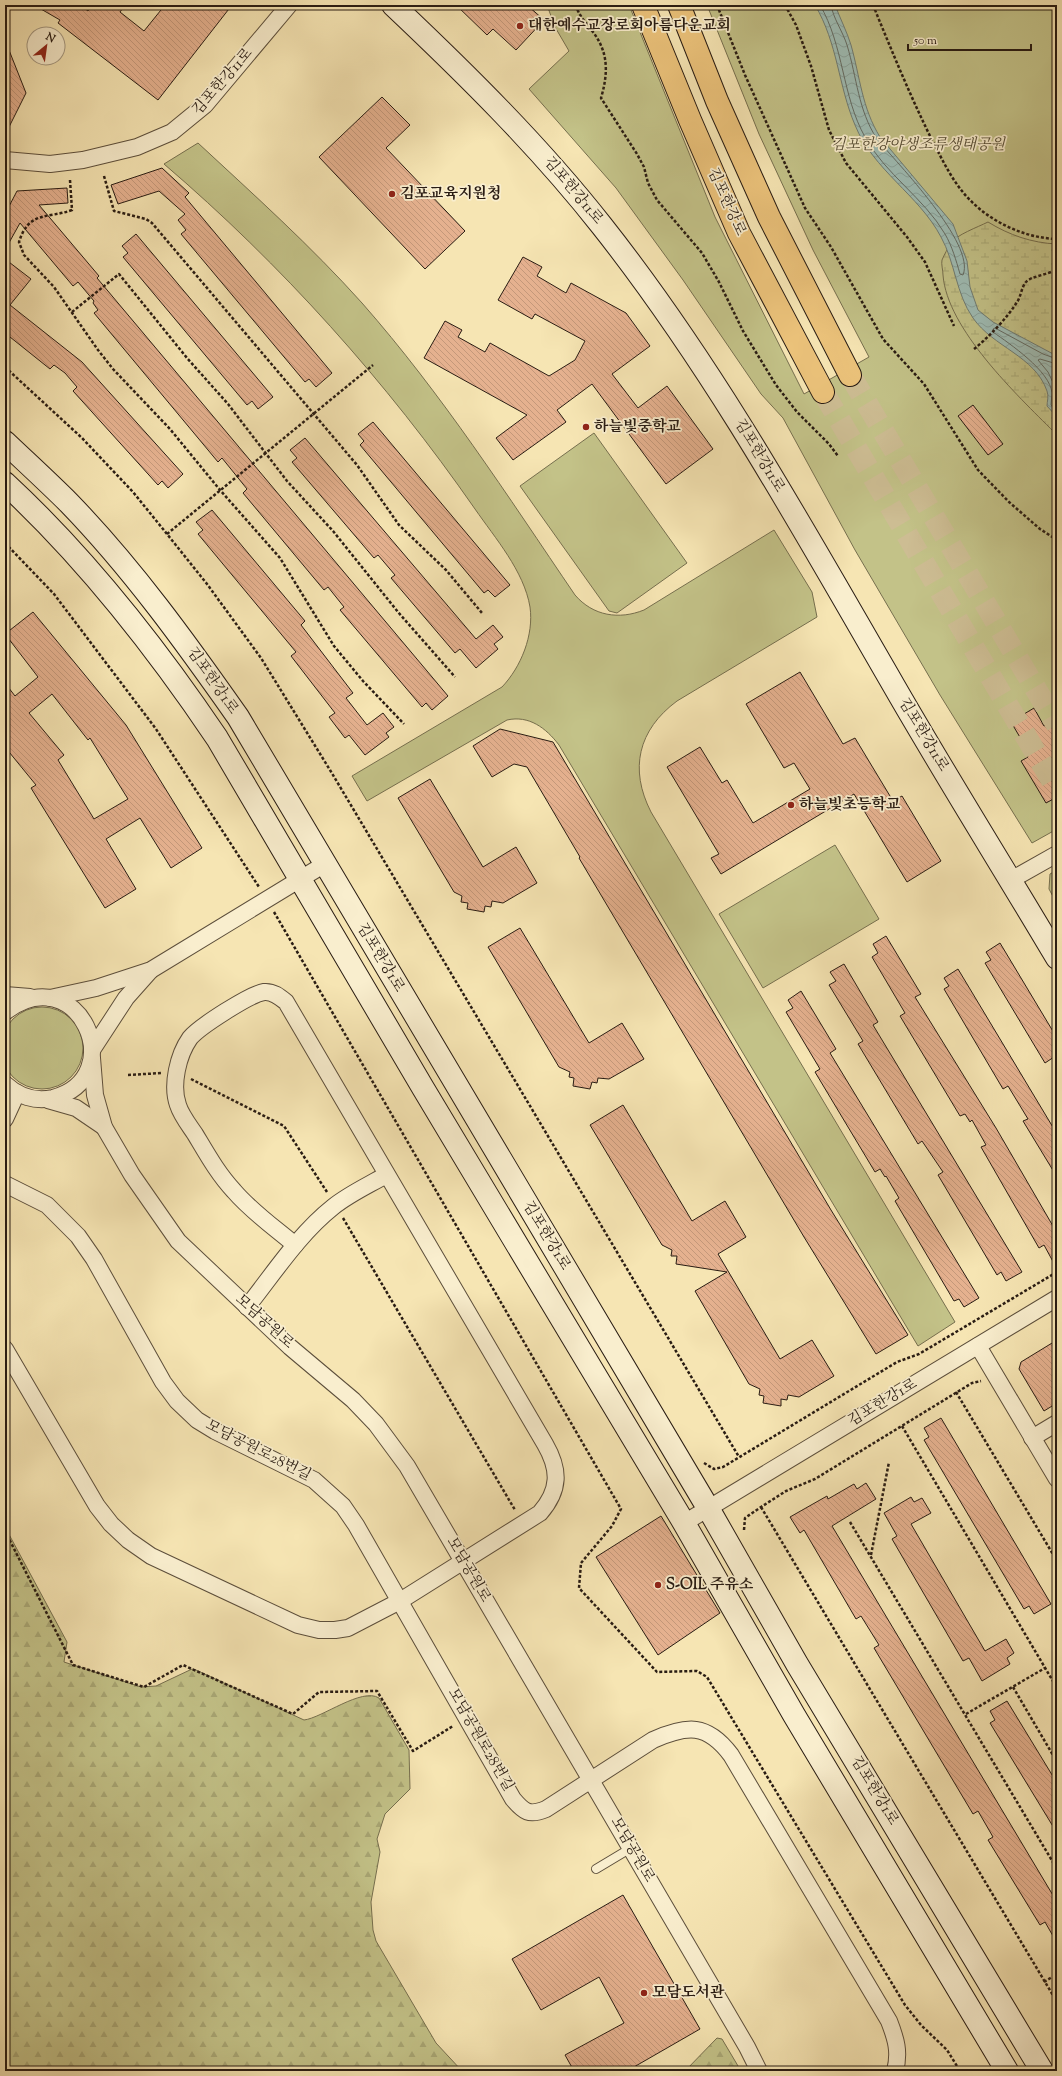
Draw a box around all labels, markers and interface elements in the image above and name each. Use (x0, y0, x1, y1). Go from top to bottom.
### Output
place label: 대한예수교장로회아름다운교회 (528, 16, 731, 37)
marker: 대한예수교장로회아름다운교회 (515, 21, 525, 31)
north arrow (26, 26, 66, 66)
scale bar (908, 26, 1031, 52)
text: N (42, 29, 58, 47)
text: 50 m (913, 32, 937, 50)
street label: 김포한강11로 (188, 44, 258, 120)
park label: 김포한강야생조류생태공원 (831, 135, 1006, 156)
street label: 김포한강11로 (538, 153, 608, 230)
street label: 김포한강로 (702, 165, 751, 240)
place label: 김포교육지원청 (400, 184, 501, 205)
marker: 김포교육지원청 (387, 189, 397, 199)
street label: 김포한강11로 (729, 415, 790, 497)
place label: 하늘빛중학교 (594, 417, 681, 438)
marker: 하늘빛중학교 (581, 422, 591, 432)
street label: 김포한강1로 (181, 643, 243, 719)
street label: 김포한강11로 (893, 694, 954, 776)
place label: 하늘빛초등학교 (799, 795, 901, 816)
marker: 하늘빛초등학교 (786, 800, 796, 810)
street label: 김포한강1로 (351, 919, 409, 997)
street label: 김포한강1로 (517, 1197, 575, 1275)
street label: 모담공원로 (230, 1290, 298, 1354)
street label: 김포한강1로 (844, 1374, 922, 1432)
street label: 모담공원로28번길 (202, 1415, 314, 1487)
street label: 모담공원로 (441, 1533, 495, 1607)
place label: S-OIL 주유소 (666, 1575, 754, 1596)
marker: S-OIL 주유소 (653, 1580, 663, 1590)
street label: 모담공원로28번길 (442, 1685, 518, 1795)
street label: 김포한강1로 (845, 1752, 903, 1830)
street label: 모담공원로 (605, 1813, 659, 1887)
place label: 모담도서관 (652, 1983, 725, 2004)
marker: 모담도서관 (639, 1988, 649, 1998)

